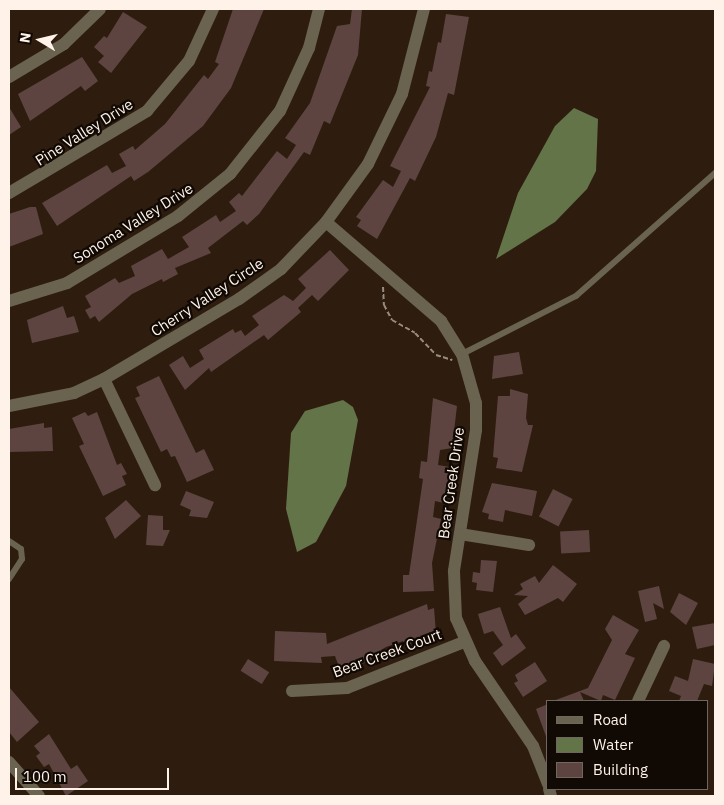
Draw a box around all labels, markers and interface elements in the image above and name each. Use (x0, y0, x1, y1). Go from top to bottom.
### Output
north arrow (15, 15, 65, 65)
text: N (16, 31, 35, 44)
street label: Pine Valley Drive (32, 95, 136, 169)
street label: Sonoma Valley Drive (70, 179, 196, 267)
street label: Cherry Valley Circle (147, 254, 267, 340)
street label: Bear Creek Drive (434, 426, 468, 540)
street label: Bear Creek Court (330, 625, 444, 681)
legend (546, 700, 709, 790)
text: Road (593, 710, 628, 729)
text: Water (593, 735, 633, 754)
scale bar (18, 758, 171, 790)
text: Building (593, 760, 648, 779)
text: 100 m (23, 767, 67, 786)

